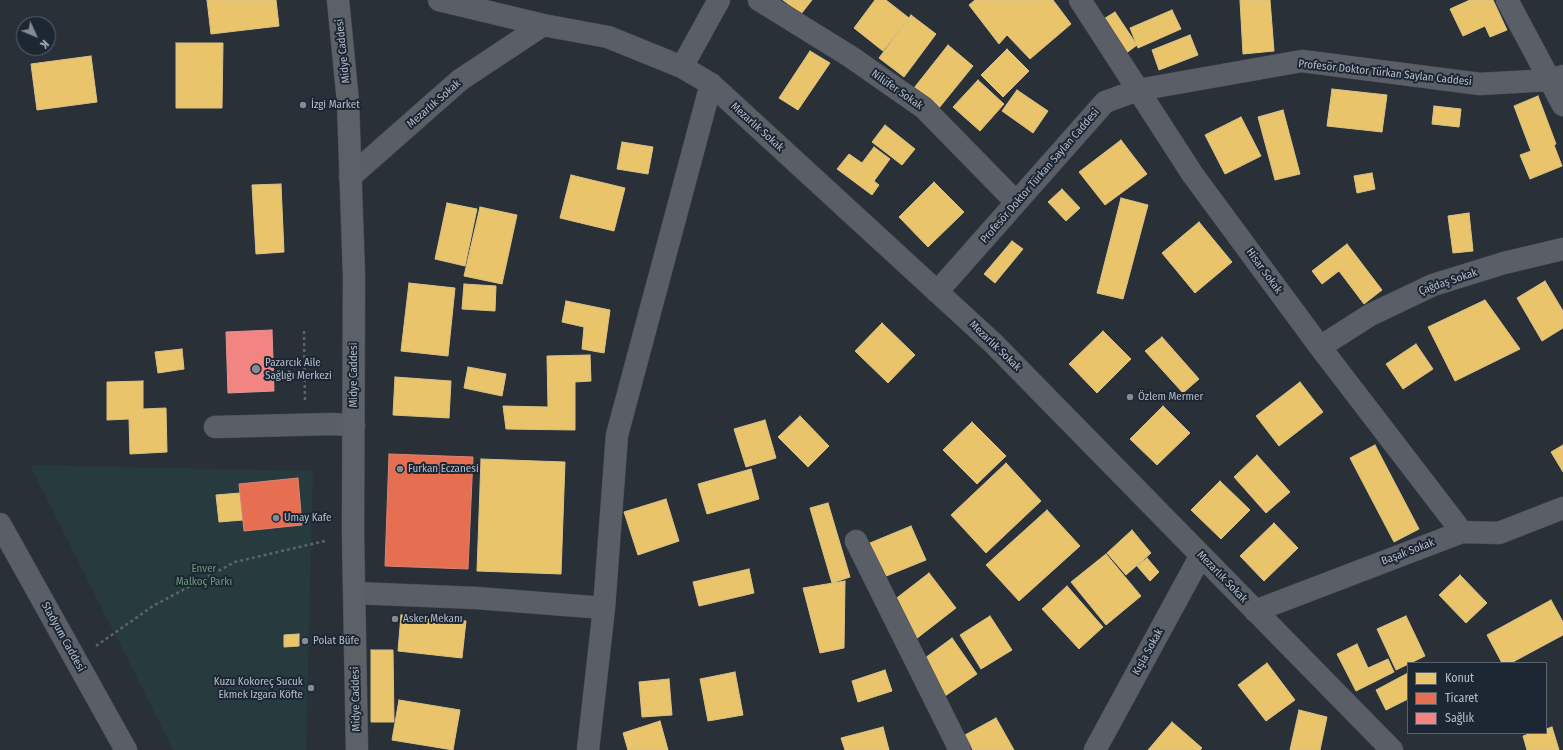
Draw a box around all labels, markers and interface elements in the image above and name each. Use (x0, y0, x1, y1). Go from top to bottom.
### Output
north arrow (16, 16, 56, 56)
street label: Midye Caddesi (333, 18, 353, 84)
text: K (37, 37, 51, 51)
street label: Profesör Doktor Türkan Saylan Caddesi (1298, 57, 1472, 89)
street label: Nilüfer Sokak (869, 67, 925, 113)
street label: Mezarlık Sokak (404, 77, 464, 131)
place label: İzgi Market (311, 98, 360, 112)
marker: İzgi Market (298, 100, 308, 110)
street label: Mezarlık Sokak (728, 100, 786, 154)
street label: Profesör Doktor Türkan Saylan Caddesi (978, 106, 1102, 246)
street label: Hisar Sokak (1243, 246, 1285, 296)
street label: Çağdaş Sokak (1417, 266, 1479, 298)
street label: Mezarlık Sokak (966, 318, 1024, 374)
street label: Midye Caddesi (347, 343, 361, 407)
place label: Pazarcık Aile Sağlığı Merkezi (265, 356, 332, 382)
marker: Pazarcık Aile Sağlığı Merkezi (250, 363, 262, 375)
place label: Özlem Mermer (1138, 390, 1203, 404)
marker: Özlem Mermer (1125, 392, 1135, 402)
place label: Furkan Eczanesi (408, 462, 479, 476)
marker: Furkan Eczanesi (395, 464, 405, 474)
place label: Umay Kafe (284, 511, 331, 525)
marker: Umay Kafe (271, 513, 281, 523)
street label: Başak Sokak (1380, 536, 1436, 568)
street label: Mezarlık Sokak (1194, 548, 1250, 606)
park label: Enver Malkoç Parkı (176, 562, 232, 588)
street label: Stadyum Caddesi (38, 600, 88, 674)
place label: Asker Mekanı (403, 612, 463, 626)
marker: Asker Mekanı (390, 614, 400, 624)
street label: Kışla Sokak (1130, 627, 1166, 677)
place label: Polat Büfe (313, 634, 359, 648)
marker: Polat Büfe (300, 636, 310, 646)
legend (1407, 662, 1547, 734)
street label: Midye Caddesi (349, 666, 363, 732)
text: Konut (1445, 671, 1474, 685)
place label: Kuzu Kokoreç Sucuk Ekmek Izgara Köfte (214, 675, 303, 701)
marker: Kuzu Kokoreç Sucuk Ekmek Izgara Köfte (306, 683, 316, 693)
text: Ticaret (1445, 691, 1478, 705)
text: Sağlık (1445, 711, 1474, 725)

